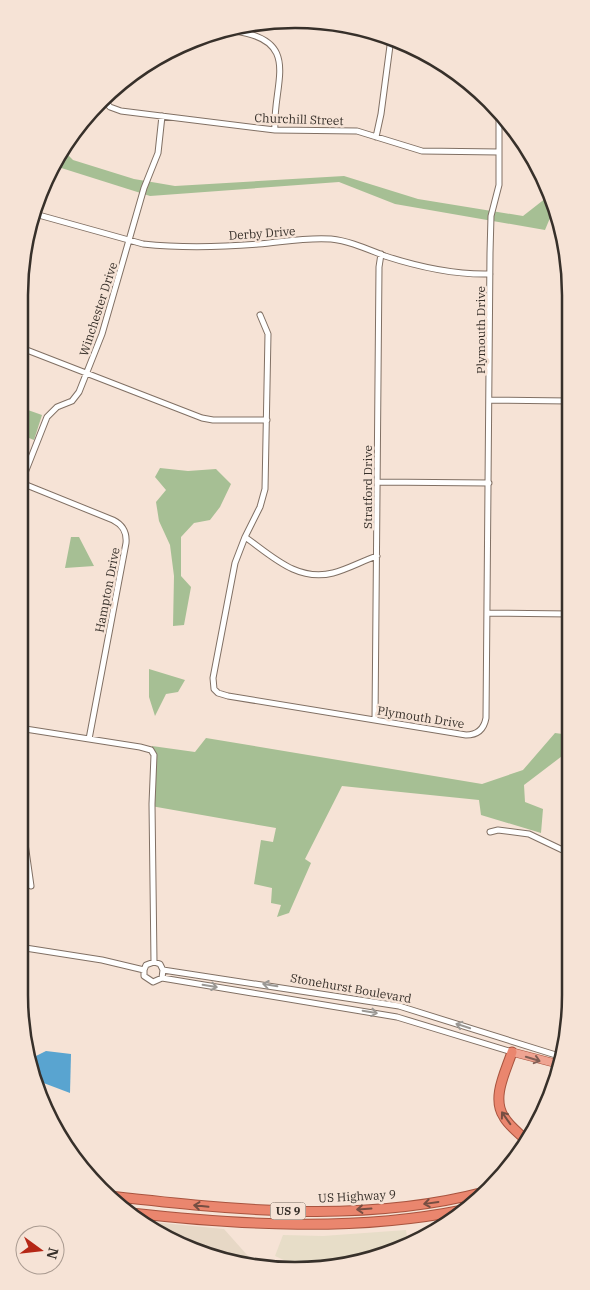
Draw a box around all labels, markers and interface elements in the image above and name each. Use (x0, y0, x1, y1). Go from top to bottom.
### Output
street label: Churchill Street (254, 110, 344, 128)
street label: Derby Drive (228, 223, 296, 243)
street label: Winchester Drive (76, 260, 120, 358)
street label: Plymouth Drive (473, 286, 488, 374)
street label: Stratford Drive (360, 445, 375, 529)
street label: Hampton Drive (91, 546, 123, 634)
street label: Plymouth Drive (376, 703, 466, 731)
street label: Stonehurst Boulevard (289, 970, 413, 1006)
one-way arrow (262, 980, 278, 990)
one-way arrow (201, 982, 217, 992)
one-way arrow (362, 1007, 378, 1017)
one-way arrow (455, 1020, 471, 1030)
one-way arrow (525, 1054, 541, 1064)
one-way arrow (501, 1111, 511, 1125)
street label: US Highway 9 (318, 1186, 396, 1206)
one-way arrow (424, 1198, 440, 1208)
one-way arrow (194, 1201, 210, 1211)
road number: US 9 (270, 1202, 306, 1220)
one-way arrow (356, 1205, 372, 1214)
north arrow (15, 1225, 65, 1275)
text: N (42, 1246, 63, 1261)

